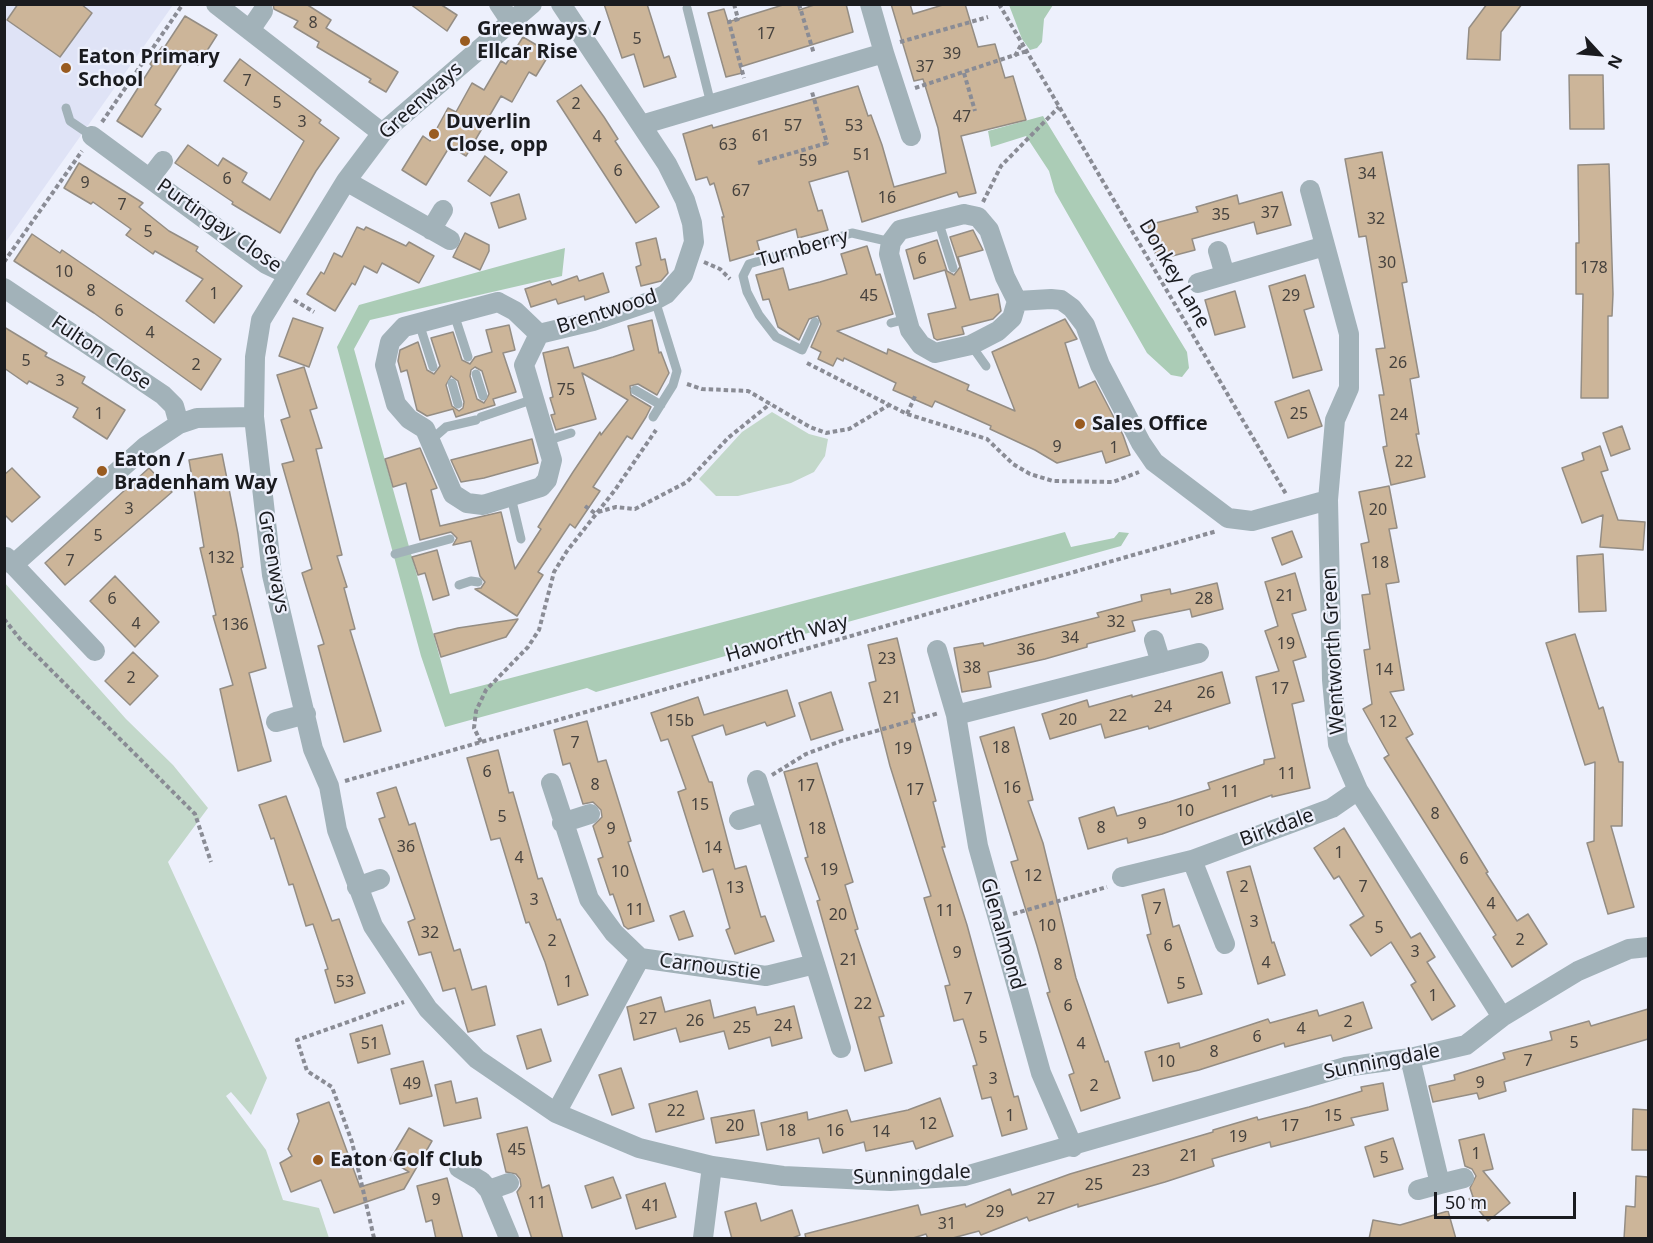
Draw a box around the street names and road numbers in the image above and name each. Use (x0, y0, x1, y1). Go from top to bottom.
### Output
street label: Greenways (374, 57, 468, 145)
street label: Purtingay Close (152, 174, 286, 278)
street label: Donkey Lane (1133, 215, 1215, 333)
street label: Turnberry (755, 225, 851, 273)
street label: Brentwood (554, 285, 660, 339)
street label: Fulton Close (46, 311, 156, 395)
street label: Greenways (252, 509, 294, 615)
street label: Wentworth Green (1318, 567, 1350, 735)
street label: Haworth Way (723, 610, 851, 668)
street label: Birkdale (1237, 804, 1317, 852)
street label: Glenalmond (975, 875, 1029, 993)
street label: Carnoustie (658, 949, 762, 985)
street label: Sunningdale (1322, 1039, 1442, 1085)
street label: Sunningdale (853, 1160, 971, 1190)

